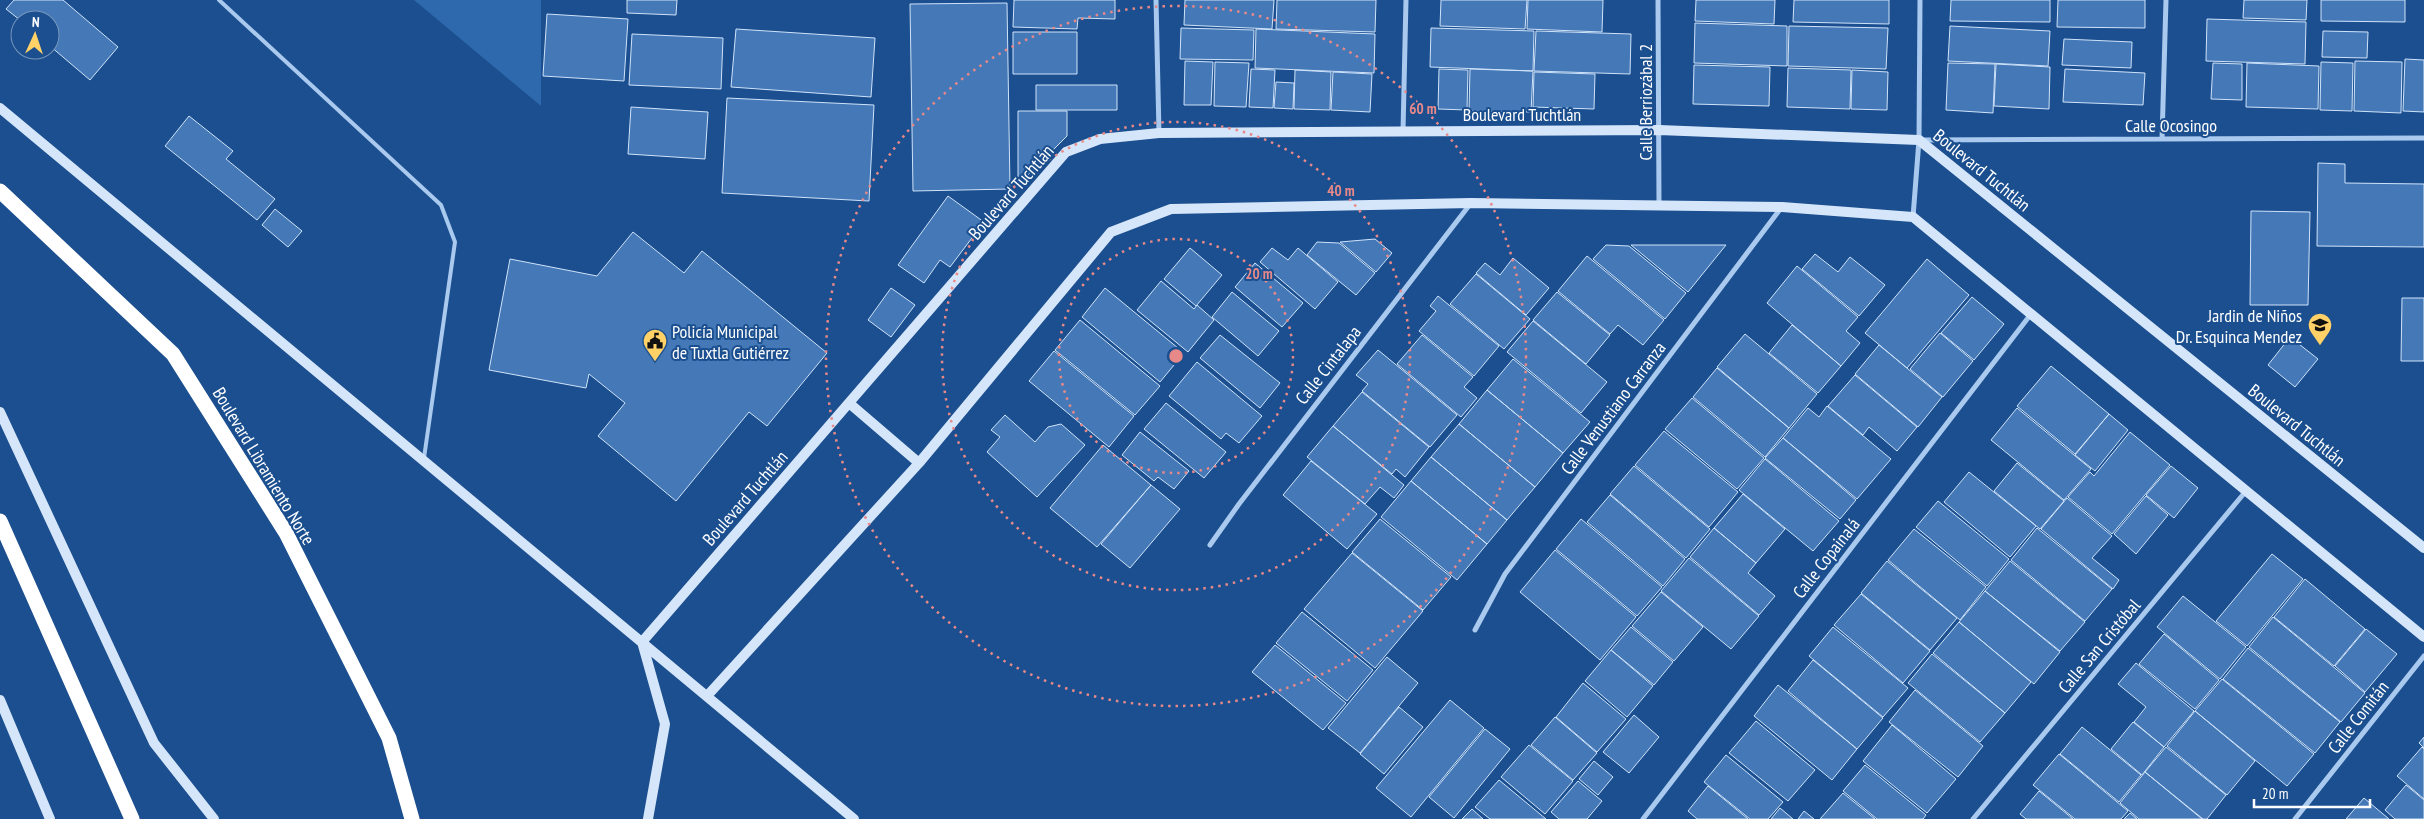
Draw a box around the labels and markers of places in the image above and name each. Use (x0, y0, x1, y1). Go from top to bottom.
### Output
place label: Jardin de Niños Dr. Esquinca Mendez (2176, 304, 2302, 348)
school or university icon: Jardin de Niños Dr. Esquinca Mendez (2307, 312, 2333, 346)
place label: Policía Municipal de Tuxtla Gutiérrez (672, 320, 789, 364)
public building icon: Policía Municipal de Tuxtla Gutiérrez (642, 328, 668, 362)
centre of rings (1167, 347, 1185, 365)

